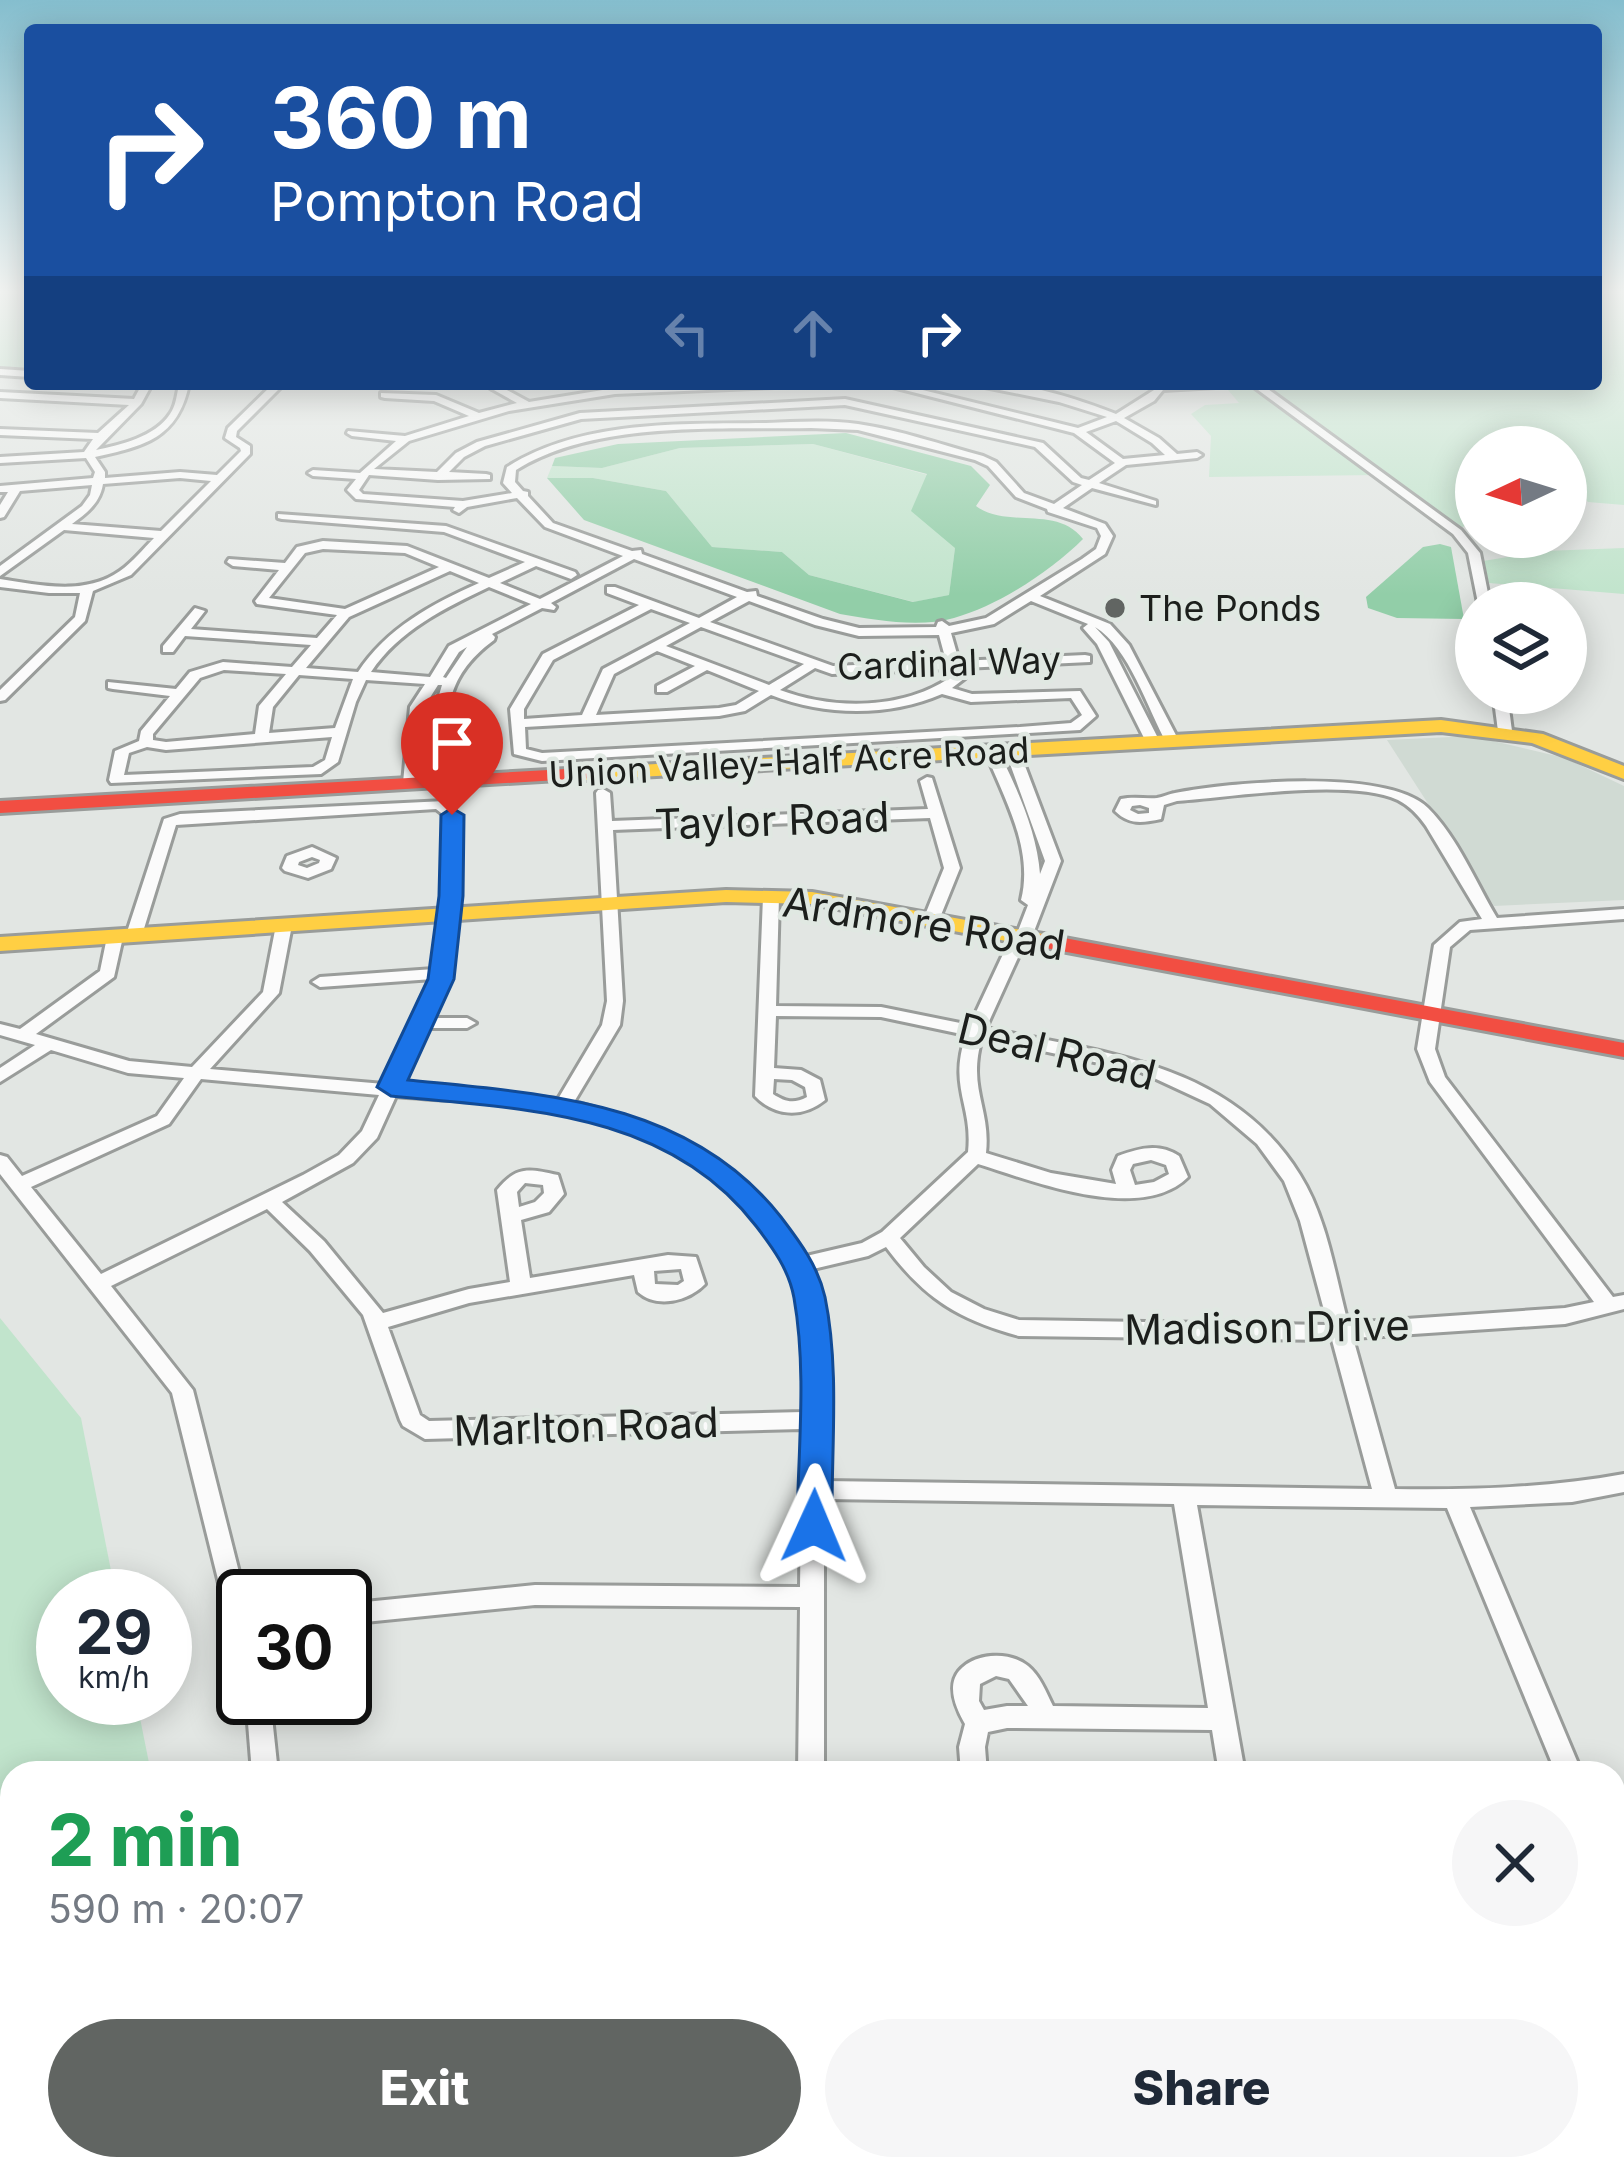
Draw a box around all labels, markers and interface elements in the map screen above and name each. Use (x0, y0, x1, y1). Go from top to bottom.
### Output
text: 360 m (270, 67, 532, 168)
icon: right (72, 72, 228, 228)
text: Pompton Road (270, 169, 644, 234)
icon: left (654, 300, 720, 366)
icon: ahead (780, 300, 846, 366)
icon: right (906, 300, 972, 366)
north arrow (1455, 426, 1587, 558)
map controls (1455, 426, 1587, 714)
button: layers (1455, 582, 1587, 714)
place label: The Ponds (1139, 586, 1321, 630)
marker: The Ponds (1102, 595, 1128, 621)
street label: Cardinal Way (836, 637, 1062, 689)
pin (401, 692, 503, 815)
icon: arrive (419, 710, 485, 776)
street label: Union Valley-Half Acre Road (547, 727, 1031, 797)
street label: Taylor Road (654, 790, 890, 850)
street label: Ardmore Road (780, 876, 1068, 970)
street label: Deal Road (953, 1002, 1161, 1100)
street label: Madison Drive (1124, 1299, 1410, 1355)
street label: Marlton Road (453, 1396, 719, 1456)
position arrow (751, 1463, 877, 1589)
speed limit sign: 30 (216, 1569, 372, 1725)
text: 29 (76, 1596, 152, 1668)
text: km/h (78, 1659, 150, 1695)
text: 2 min (48, 1796, 243, 1883)
button: close (1452, 1800, 1578, 1926)
text: 590 m · 20:07 (48, 1885, 304, 1932)
button: Exit (48, 2019, 801, 2157)
button: Share (825, 2019, 1578, 2157)

